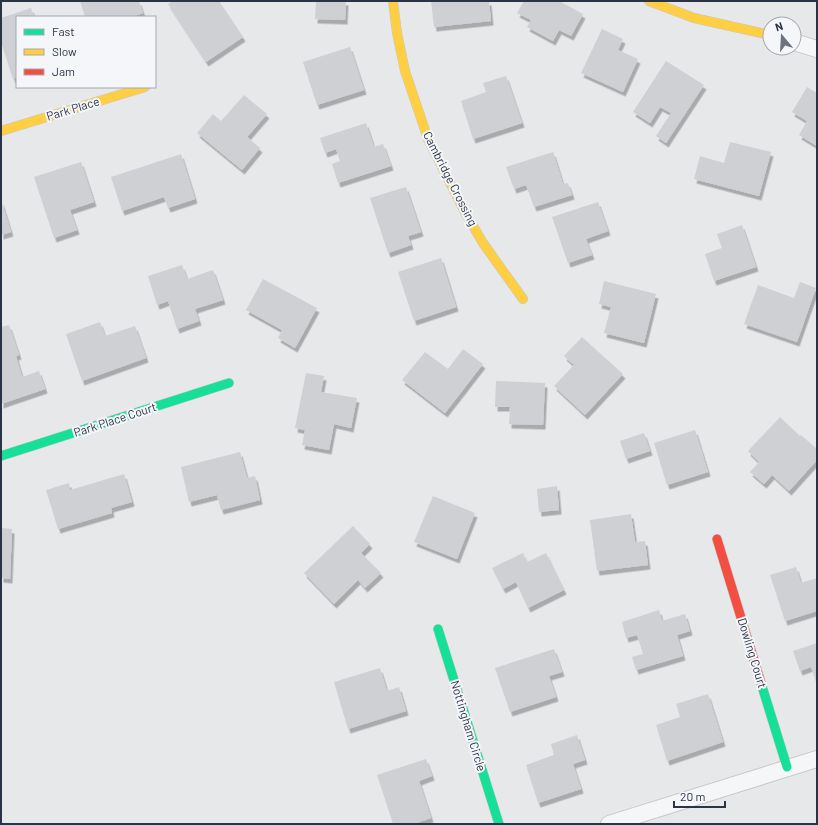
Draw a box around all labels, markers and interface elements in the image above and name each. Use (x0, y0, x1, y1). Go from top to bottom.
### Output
legend (16, 16, 156, 88)
north arrow (762, 16, 802, 56)
text: N (773, 19, 784, 33)
text: Fast (52, 24, 75, 38)
text: Slow (52, 44, 77, 58)
text: Jam (52, 64, 75, 78)
street label: Park Place (45, 93, 101, 123)
street label: Cambridge Crossing (421, 129, 481, 228)
street label: Park Place Court (72, 399, 158, 439)
street label: Dowling Court (736, 616, 770, 689)
street label: Nottingham Circle (448, 679, 489, 773)
scale bar (674, 783, 725, 809)
text: 20 m (680, 789, 706, 803)

